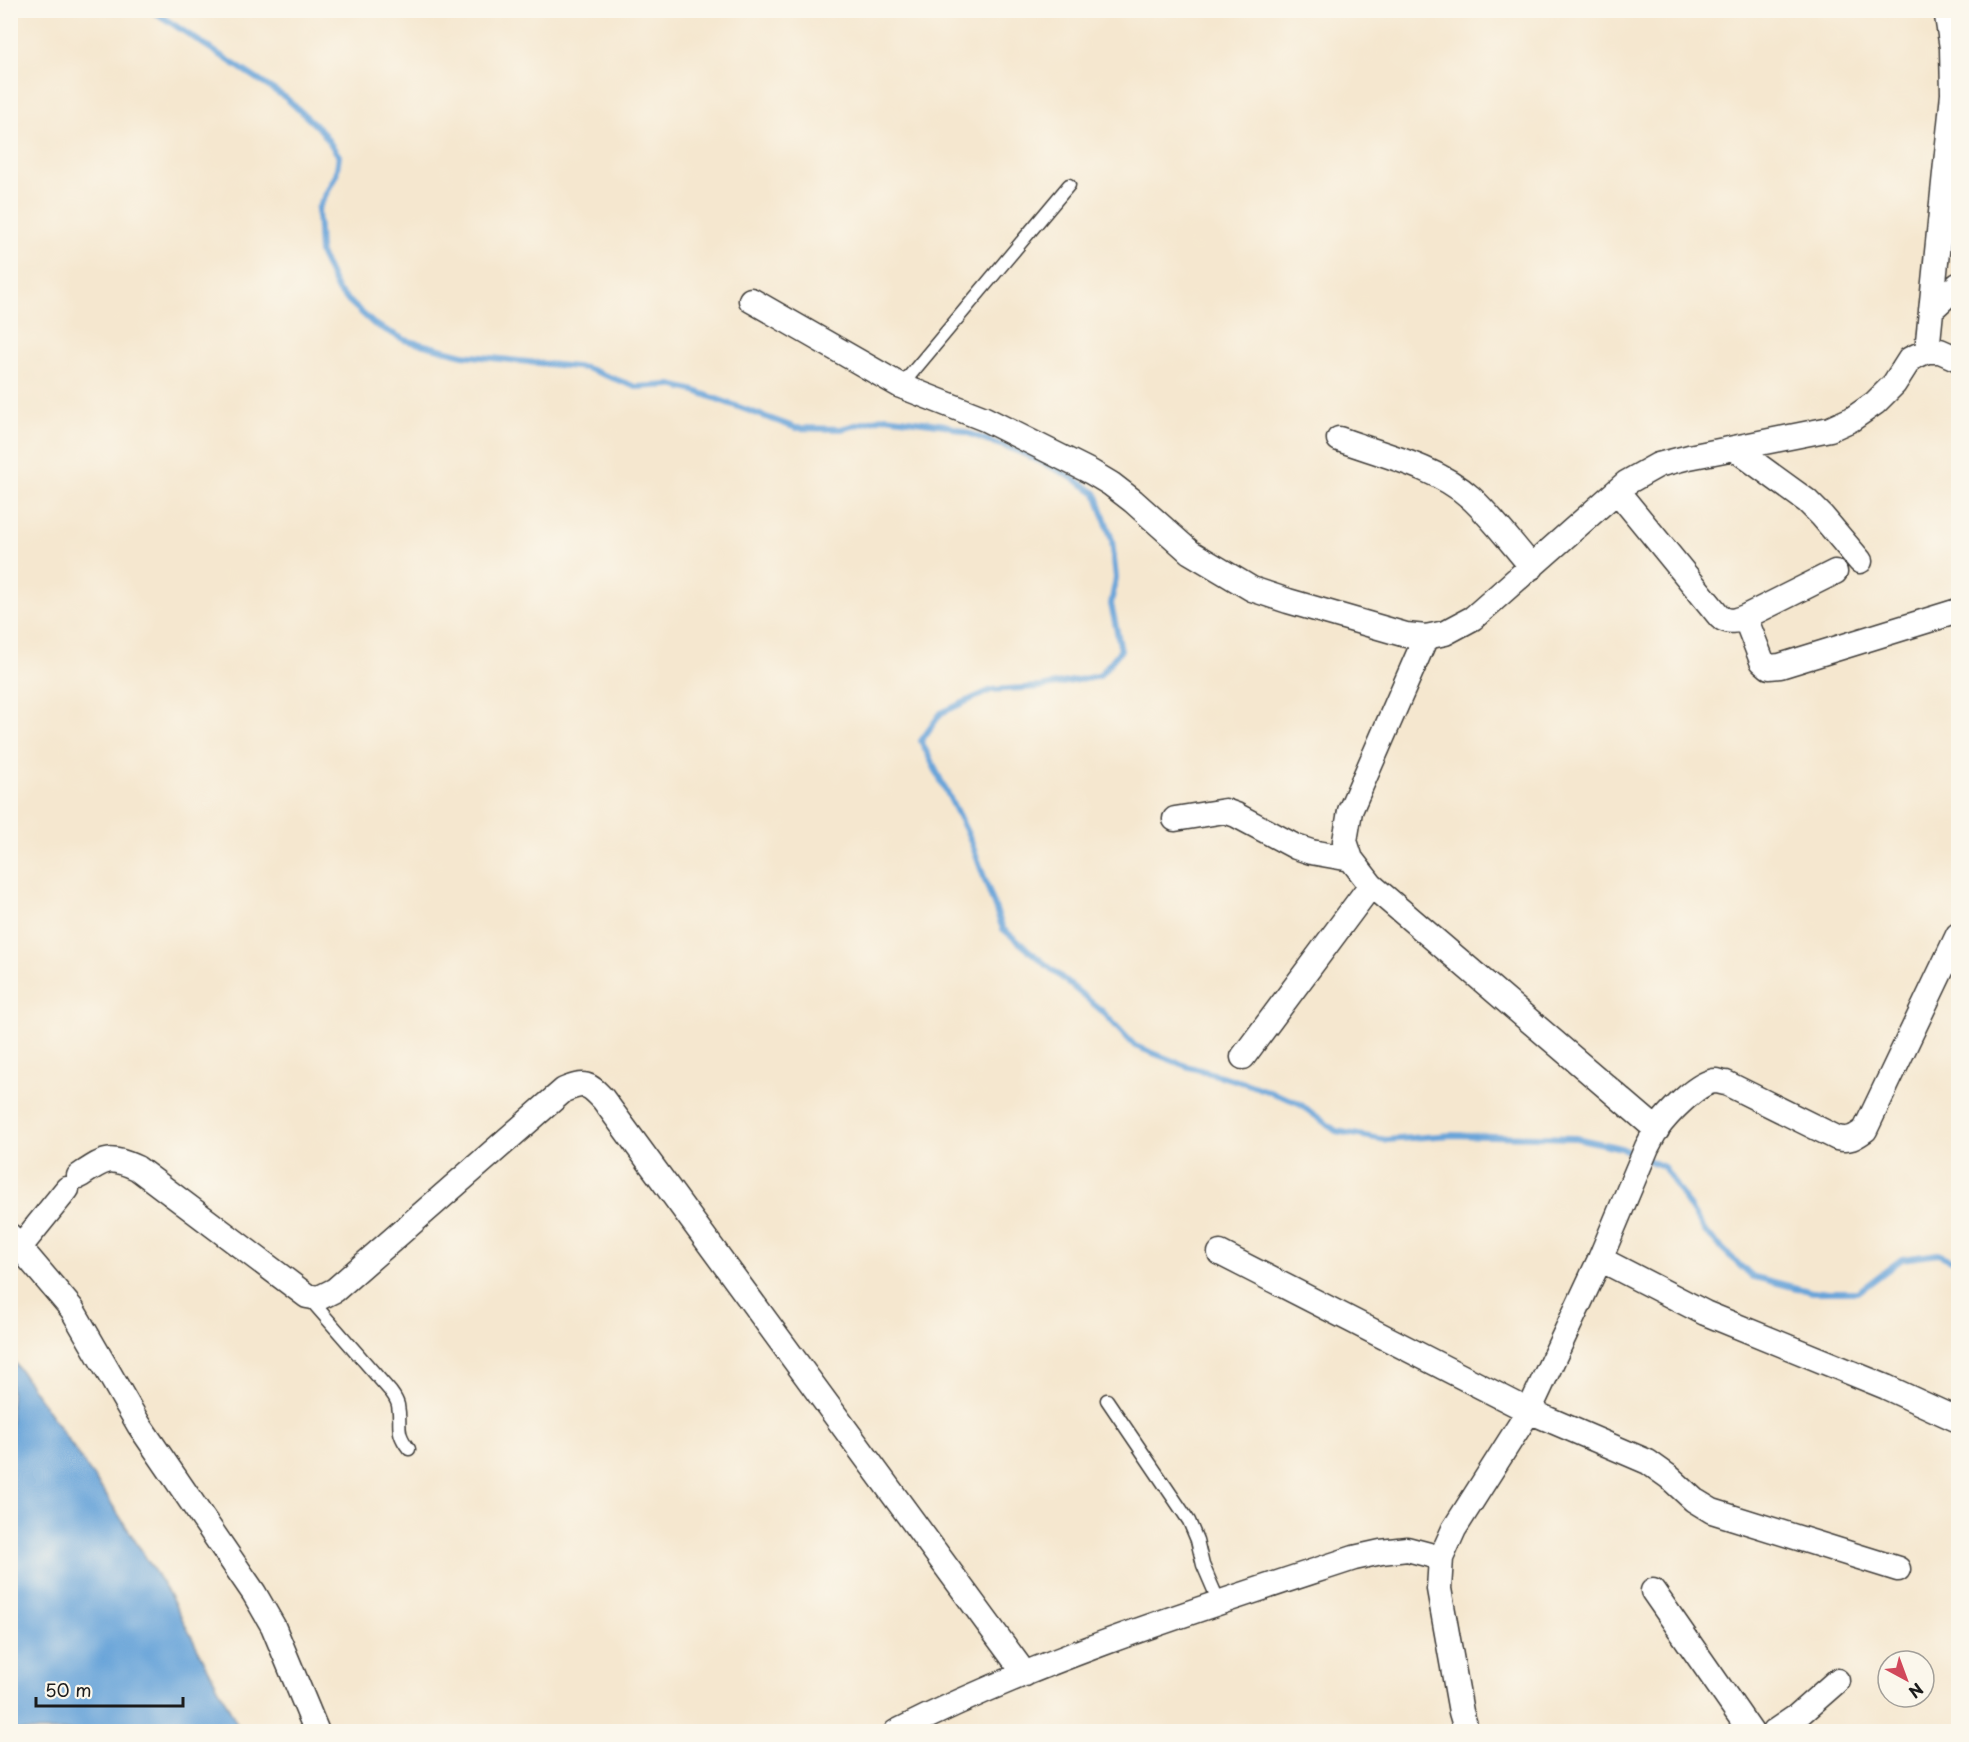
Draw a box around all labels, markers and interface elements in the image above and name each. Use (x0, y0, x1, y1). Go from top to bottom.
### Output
north arrow (1876, 1649, 1936, 1709)
scale bar (36, 1670, 183, 1708)
text: 50 m (45, 1676, 92, 1703)
text: N (1904, 1678, 1929, 1704)

